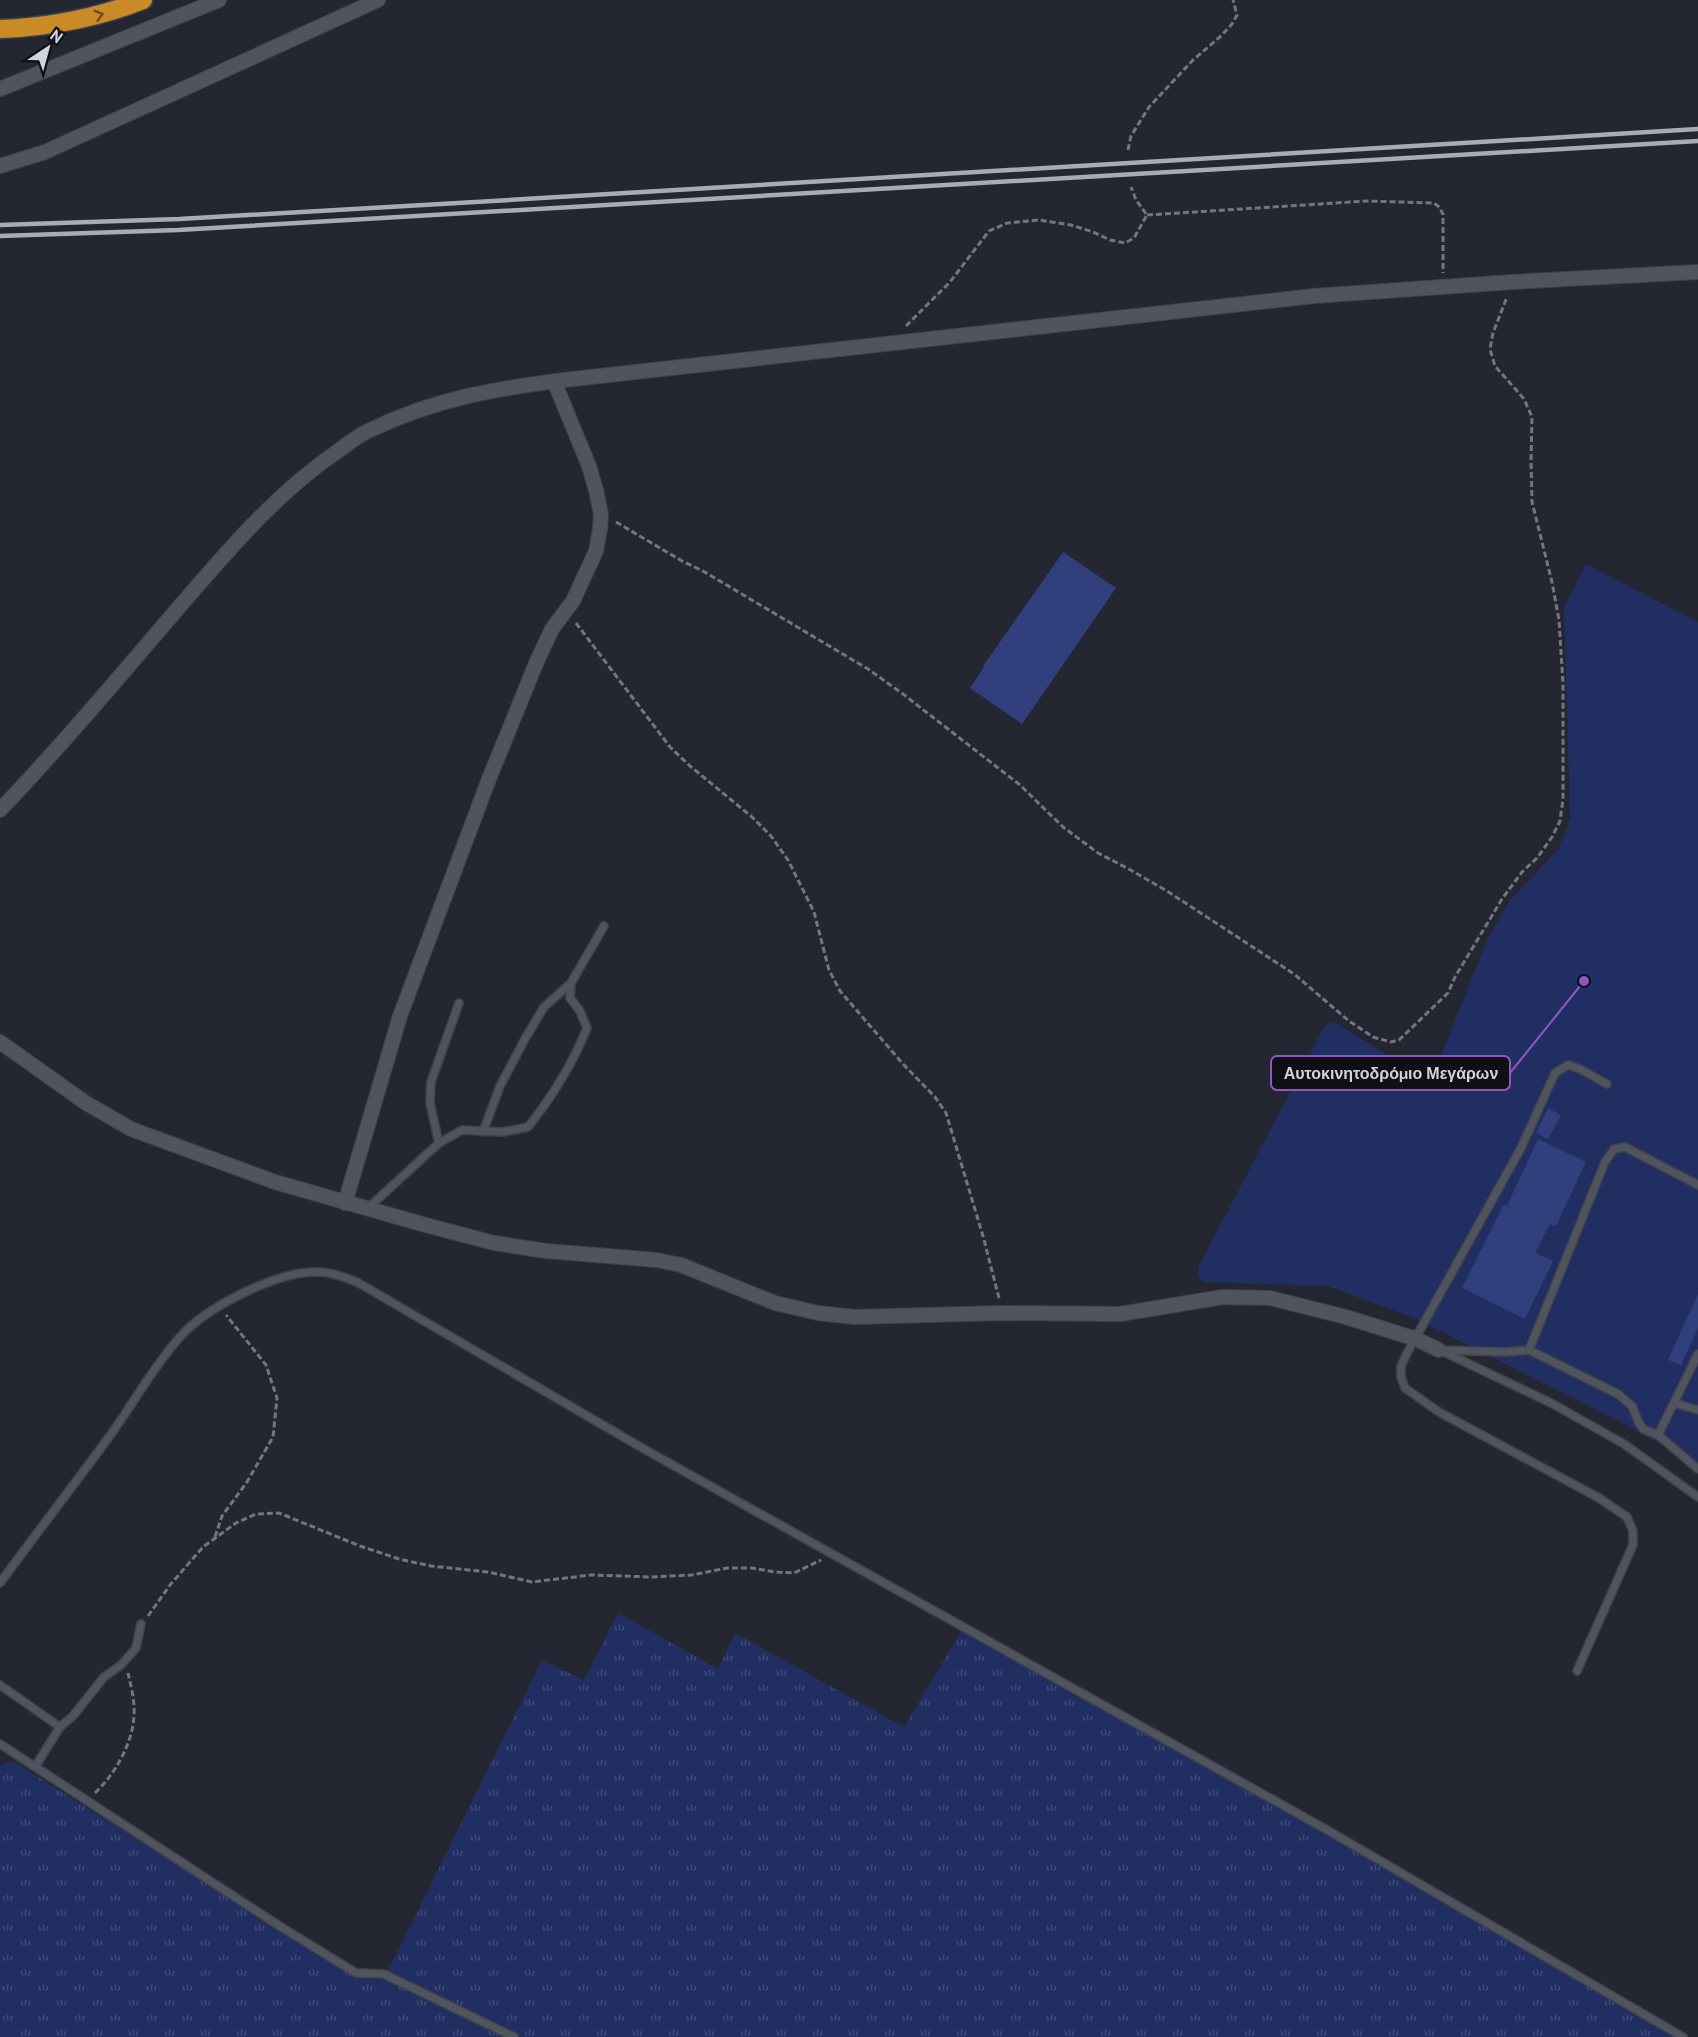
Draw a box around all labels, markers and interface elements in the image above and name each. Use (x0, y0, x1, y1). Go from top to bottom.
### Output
one-way arrow (93, 10, 104, 22)
north arrow (18, 18, 78, 78)
text: N (47, 25, 67, 47)
callout: Αυτοκινητοδρόμιο Μεγάρων (1271, 1056, 1510, 1090)
text: Αυτοκινητοδρόμιο Μεγάρων (1284, 1063, 1498, 1083)

